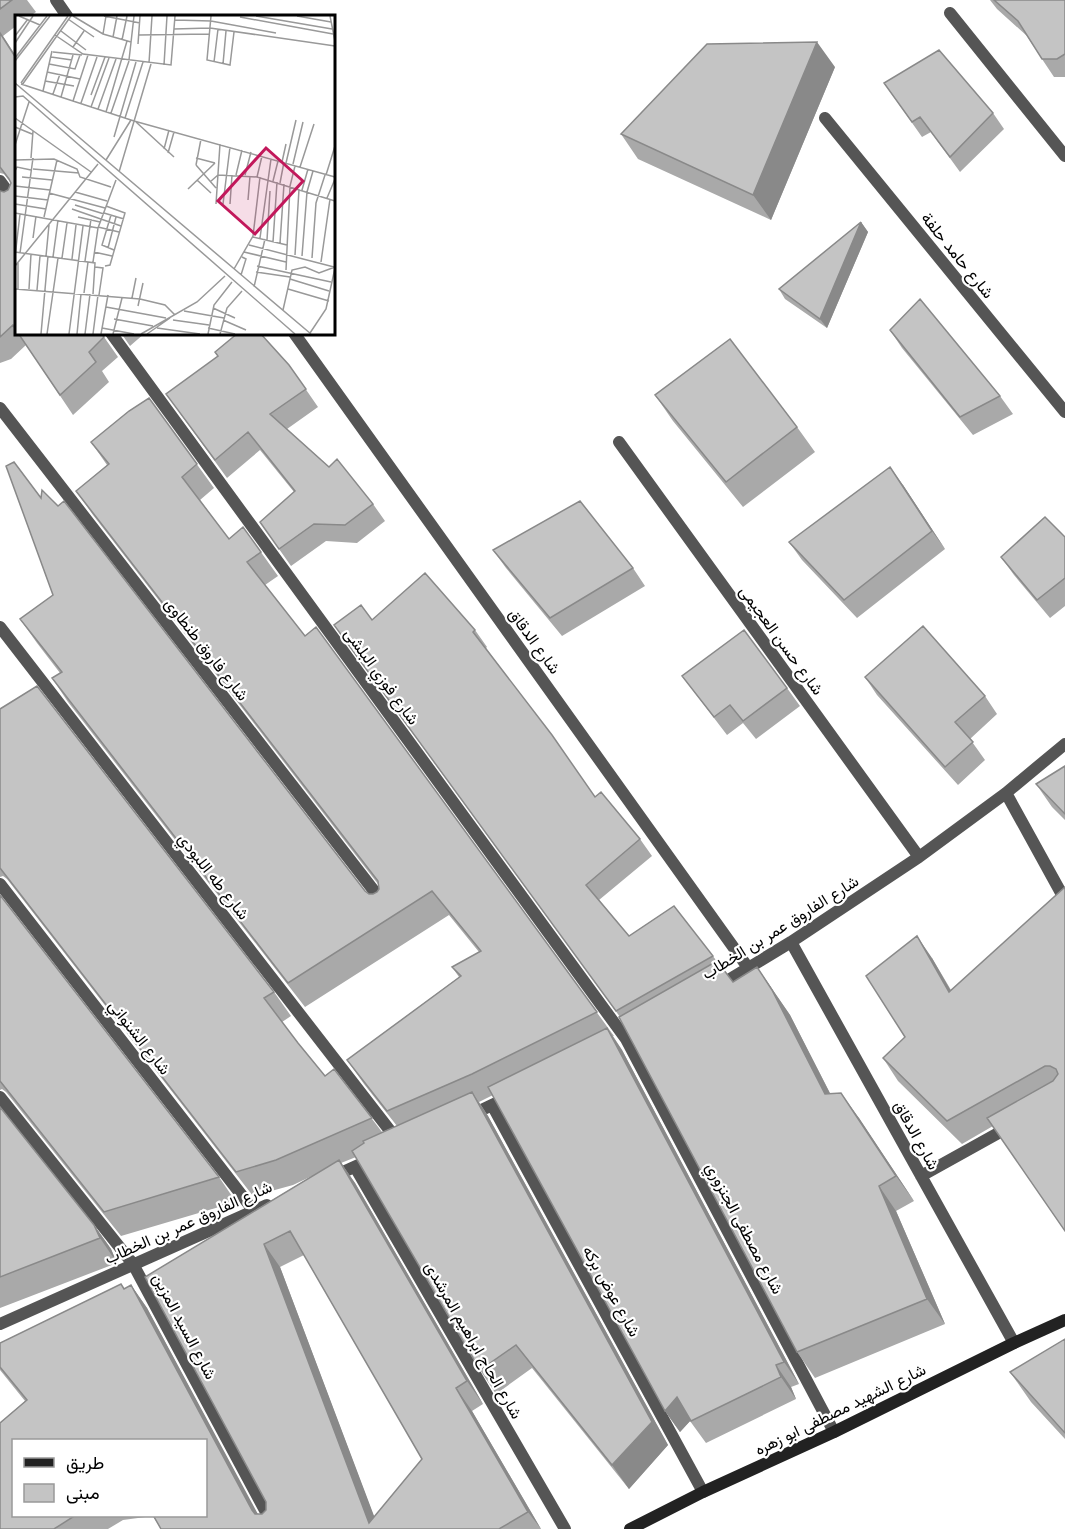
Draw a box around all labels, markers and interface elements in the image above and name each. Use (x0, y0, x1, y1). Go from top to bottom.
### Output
inset map (15, 15, 334, 334)
street label: شارع حامد حلفة (916, 209, 998, 303)
street label: شارع حسن العجيمى (734, 582, 828, 700)
street label: شارع فاروق طنطاوى (159, 594, 253, 706)
street label: شارع الدقاق (503, 605, 565, 679)
street label: شارع فوزي البلشى (337, 624, 423, 731)
street label: شارع طه اللبودي (171, 829, 253, 926)
street label: شارع الفاروق عمر بن الخطاب (698, 871, 863, 985)
street label: شارع الشنواني (101, 996, 175, 1081)
street label: شارع الدقاق (888, 1097, 943, 1174)
street label: شارع مصطفى الجنزوري (698, 1159, 787, 1299)
street label: شارع الفاروق عمر بن الخطاب (102, 1177, 276, 1270)
street label: شارع عوض بركه (577, 1243, 644, 1341)
street label: شارع الحاج ابراهيم المرشدى (419, 1258, 526, 1423)
street label: شارع السيد المزين (147, 1270, 221, 1384)
street label: شارع الشهيد مصطفى ابو زهره (752, 1360, 930, 1461)
legend (12, 1439, 207, 1517)
text: طريق (66, 1452, 104, 1474)
text: مبنى (66, 1482, 100, 1504)

